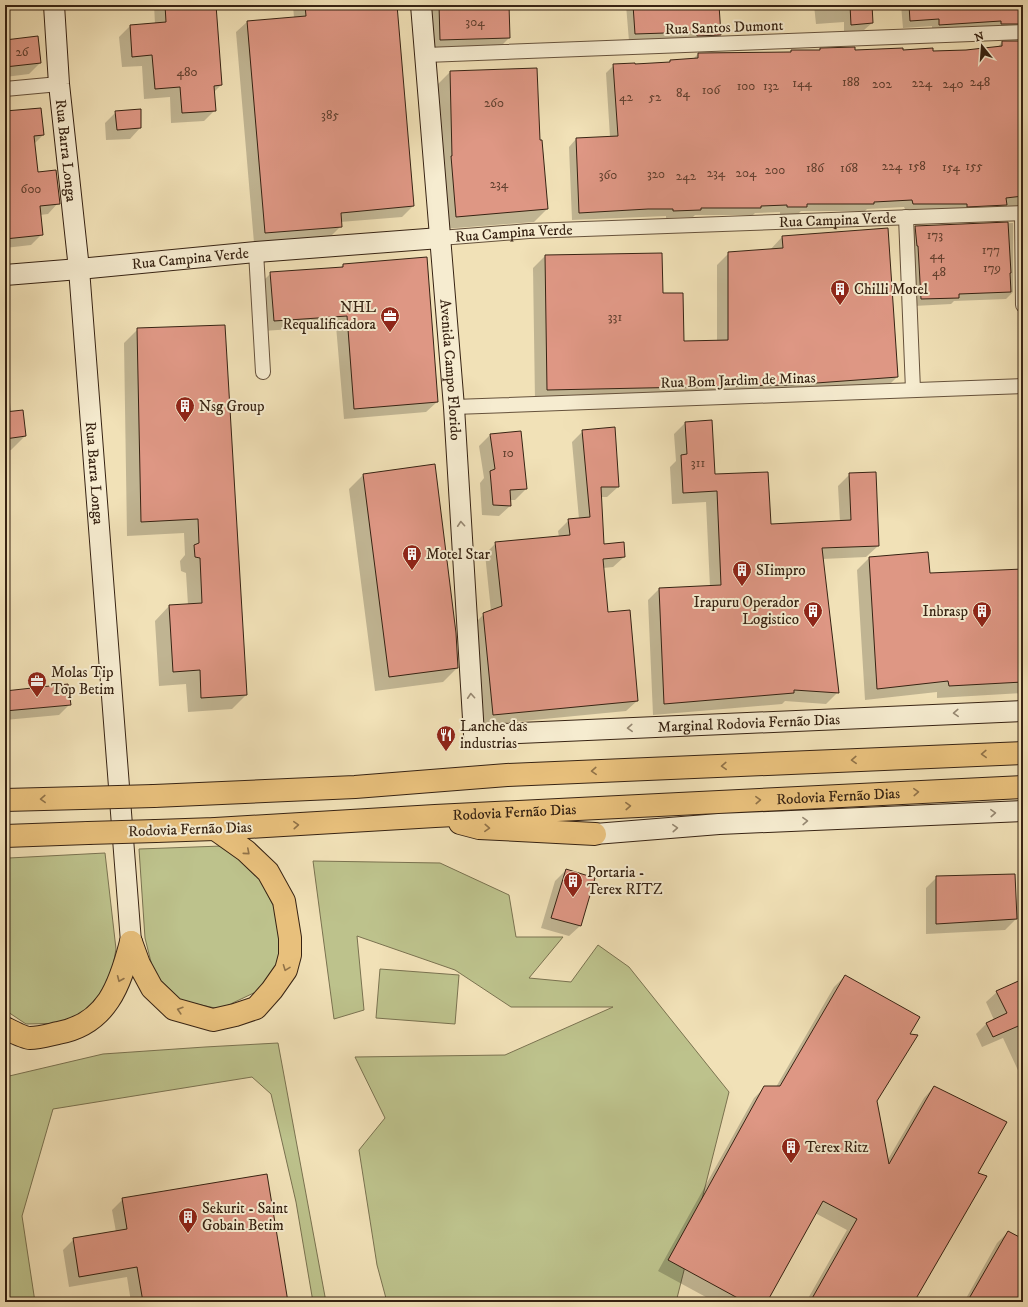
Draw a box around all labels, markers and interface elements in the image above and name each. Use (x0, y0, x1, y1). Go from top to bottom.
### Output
house number: 304 (465, 14, 485, 30)
street label: Rua Santos Dumont (664, 16, 784, 39)
north arrow (962, 26, 1002, 66)
text: N (973, 29, 986, 45)
house number: 26 (15, 44, 30, 60)
house number: 480 (177, 64, 198, 80)
house number: 188 (842, 74, 860, 90)
house number: 248 (970, 74, 990, 90)
house number: 144 (792, 75, 812, 91)
house number: 224 (912, 75, 933, 91)
house number: 202 (872, 76, 892, 92)
house number: 240 (943, 76, 963, 92)
house number: 100 (737, 78, 755, 94)
house number: 132 (763, 78, 780, 94)
house number: 106 (702, 82, 721, 98)
house number: 84 (676, 85, 691, 101)
house number: 42 (619, 89, 634, 105)
house number: 52 (649, 89, 662, 105)
house number: 260 (484, 95, 504, 111)
street label: Rua Barra Longa (51, 98, 81, 203)
house number: 385 (321, 107, 339, 123)
house number: 224 (882, 158, 903, 174)
house number: 158 (908, 158, 926, 174)
house number: 155 (965, 158, 983, 174)
house number: 154 (942, 159, 960, 175)
house number: 186 (806, 160, 825, 176)
house number: 168 (840, 160, 858, 176)
house number: 200 (765, 162, 785, 178)
house number: 234 (707, 165, 726, 181)
house number: 204 (736, 165, 757, 181)
house number: 320 (647, 166, 665, 182)
house number: 360 (599, 167, 617, 183)
house number: 242 (676, 168, 697, 184)
house number: 234 (490, 176, 509, 192)
house number: 600 (21, 181, 41, 197)
street label: Rua Campina Verde (778, 209, 897, 232)
street label: Rua Campina Verde (455, 220, 573, 247)
house number: 173 (927, 227, 943, 243)
house number: 177 (982, 242, 1000, 258)
street label: Rua Campina Verde (131, 244, 250, 274)
house number: 44 (930, 247, 945, 263)
house number: 179 (983, 260, 1001, 276)
house number: 48 (932, 264, 946, 280)
building icon: Chilli Motel (829, 278, 851, 306)
place label: Chilli Motel (854, 280, 929, 299)
place label: NHL Requalificadora (283, 298, 377, 334)
street label: Avenida Campo Florido (435, 298, 465, 441)
office icon: NHL Requalificadora (379, 305, 401, 333)
house number: 331 (608, 309, 622, 325)
street label: Rua Bom Jardim de Minas (660, 368, 816, 393)
building icon: Nsg Group (174, 395, 196, 423)
place label: Nsg Group (199, 397, 265, 416)
street label: Rua Barra Longa (81, 421, 108, 526)
house number: 10 (502, 445, 514, 461)
house number: 311 (691, 455, 705, 471)
one-way arrow (456, 521, 465, 527)
building icon: Motel Star (401, 543, 423, 571)
place label: Motel Star (426, 545, 491, 564)
building icon: SIimpro (731, 559, 753, 587)
place label: SIimpro (756, 561, 806, 580)
place label: Irapuru Operador Logistico (693, 593, 799, 629)
building icon: Irapuru Operador Logistico (802, 600, 824, 628)
building icon: Inbrasp (971, 600, 993, 628)
place label: Inbrasp (923, 602, 968, 621)
place label: Molas Tip Top Betim (51, 663, 114, 699)
office icon: Molas Tip Top Betim (26, 670, 48, 698)
one-way arrow (467, 693, 476, 699)
one-way arrow (953, 709, 959, 718)
street label: Marginal Rodovia Fernão Dias (657, 710, 841, 737)
place label: Lanche das industrias (460, 717, 528, 753)
one-way arrow (627, 723, 633, 732)
restaurant icon: Lanche das industrias (435, 724, 457, 752)
one-way arrow (981, 750, 987, 758)
one-way arrow (851, 756, 857, 764)
one-way arrow (721, 761, 727, 770)
one-way arrow (591, 767, 597, 776)
street label: Rodovia Fernão Dias (776, 784, 900, 809)
one-way arrow (913, 788, 919, 797)
one-way arrow (40, 795, 46, 803)
one-way arrow (755, 796, 761, 804)
street label: Rodovia Fernão Dias (452, 800, 577, 825)
one-way arrow (625, 802, 631, 811)
one-way arrow (990, 808, 996, 817)
one-way arrow (802, 817, 808, 825)
street label: Rodovia Fernão Dias (128, 818, 252, 841)
one-way arrow (293, 820, 299, 829)
one-way arrow (672, 823, 678, 832)
one-way arrow (484, 824, 490, 833)
one-way arrow (242, 848, 250, 855)
place label: Portaria - Terex RITZ (587, 863, 663, 899)
building icon: Portaria - Terex RITZ (562, 870, 584, 898)
one-way arrow (282, 964, 291, 971)
one-way arrow (117, 975, 125, 983)
one-way arrow (176, 1006, 183, 1015)
building icon: Terex Ritz (780, 1136, 802, 1164)
place label: Terex Ritz (805, 1138, 869, 1157)
place label: Sekurit - Saint Gobain Betim (202, 1199, 288, 1235)
building icon: Sekurit - Saint Gobain Betim (177, 1206, 199, 1234)

